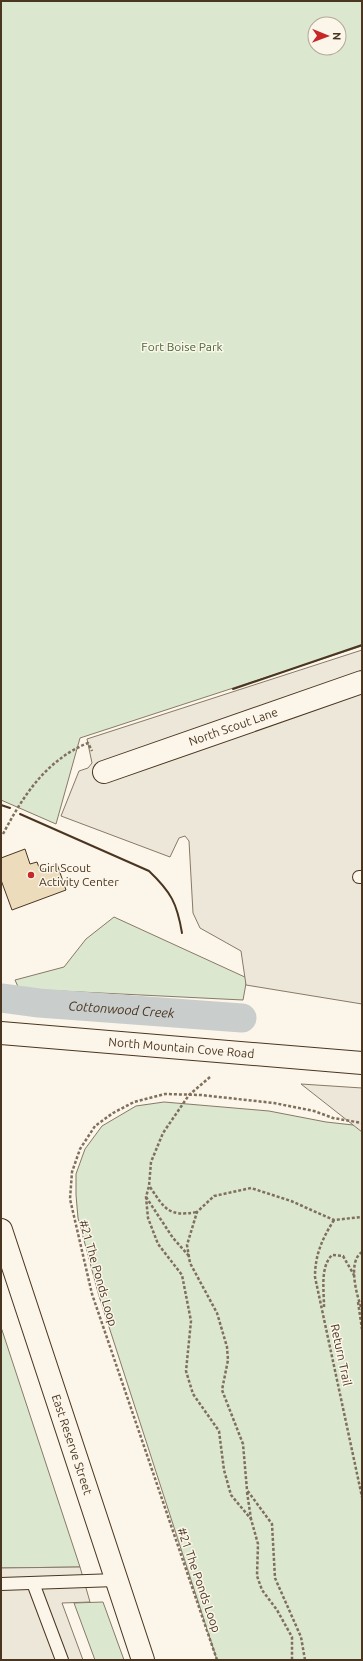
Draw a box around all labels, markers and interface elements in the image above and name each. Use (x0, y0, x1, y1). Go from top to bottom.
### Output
north arrow (307, 16, 347, 56)
text: N (331, 32, 343, 40)
park label: Fort Boise Park (141, 340, 223, 353)
street label: North Scout Lane (187, 705, 279, 748)
place label: Girl Scout Activity Center (39, 861, 119, 888)
marker: Girl Scout Activity Center (26, 870, 36, 880)
water label: Cottonwood Creek (68, 998, 175, 1020)
street label: North Mountain Cove Road (108, 1035, 255, 1060)
street label: #21 The Ponds Loop (77, 1218, 120, 1328)
street label: Return Trail (329, 1323, 354, 1387)
street label: East Reserve Street (50, 1393, 95, 1497)
street label: #21 The Ponds Loop (175, 1526, 224, 1634)

